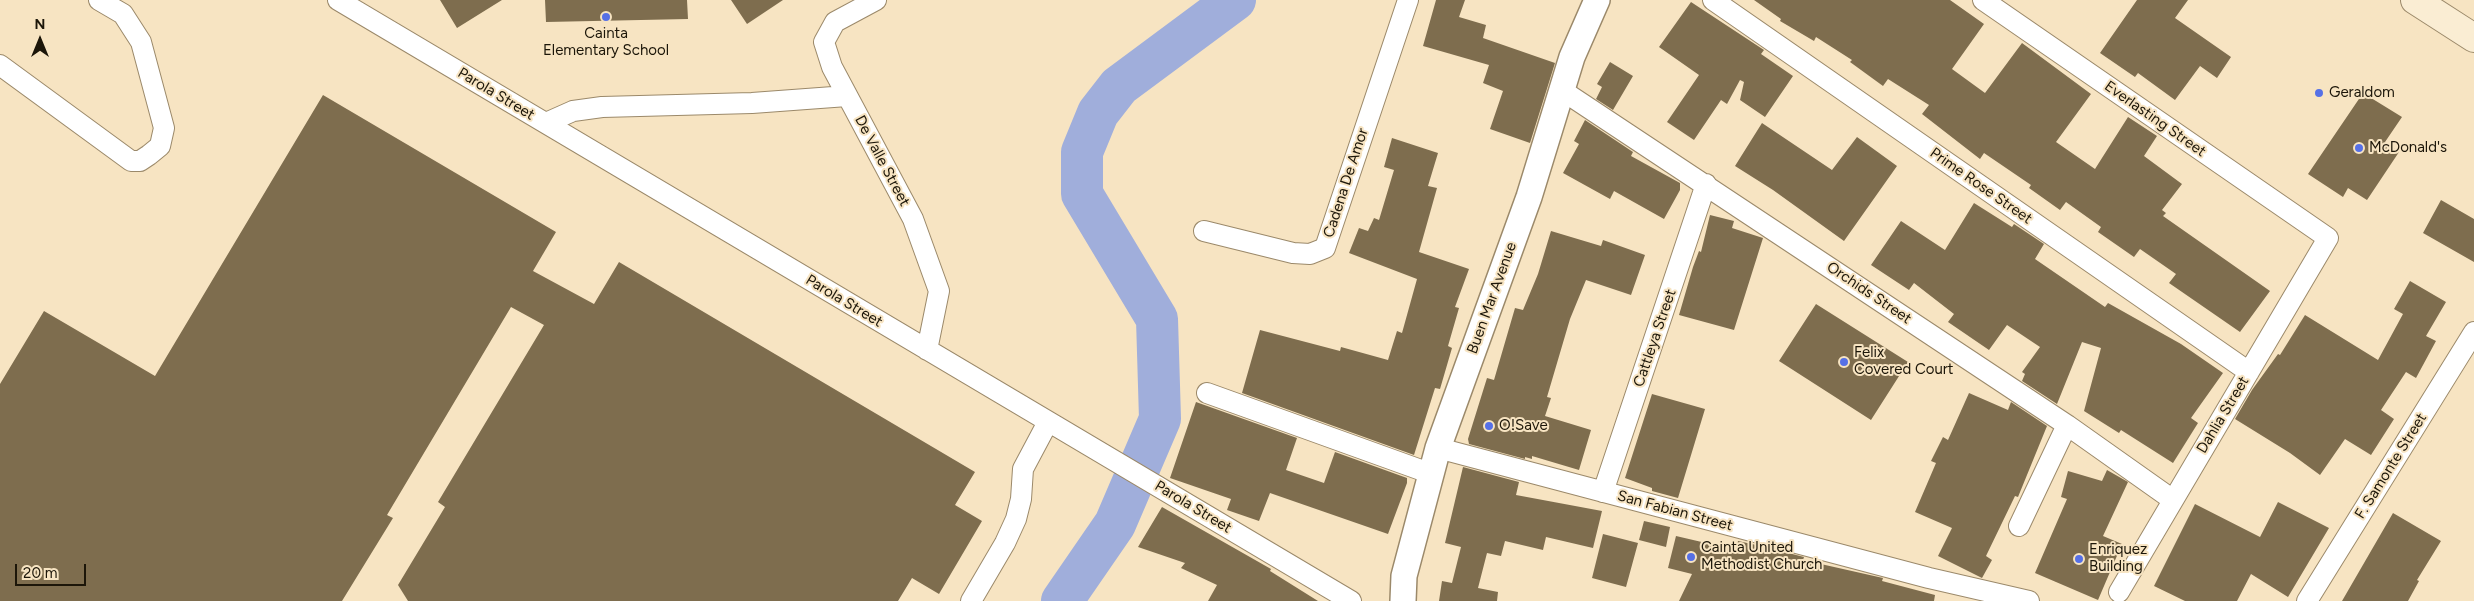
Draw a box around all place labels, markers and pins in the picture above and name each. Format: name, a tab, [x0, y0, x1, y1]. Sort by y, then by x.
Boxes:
marker: Cainta Elementary School	[600, 11, 612, 23]
place label: Cainta Elementary School	[543, 25, 669, 60]
place label: Geraldom	[2329, 84, 2395, 102]
marker: Geraldom	[2313, 87, 2325, 99]
place label: McDonald's	[2369, 139, 2447, 157]
marker: McDonald's	[2353, 142, 2365, 154]
place label: Felix Covered Court	[1854, 344, 1954, 379]
marker: Felix Covered Court	[1838, 356, 1850, 368]
place label: O!Save	[1499, 417, 1548, 435]
marker: O!Save	[1483, 420, 1495, 432]
place label: Cainta United Methodist Church	[1701, 539, 1822, 574]
place label: Enriquez Building	[2089, 541, 2147, 576]
marker: Cainta United Methodist Church	[1685, 551, 1697, 563]
marker: Enriquez Building	[2073, 553, 2085, 565]

